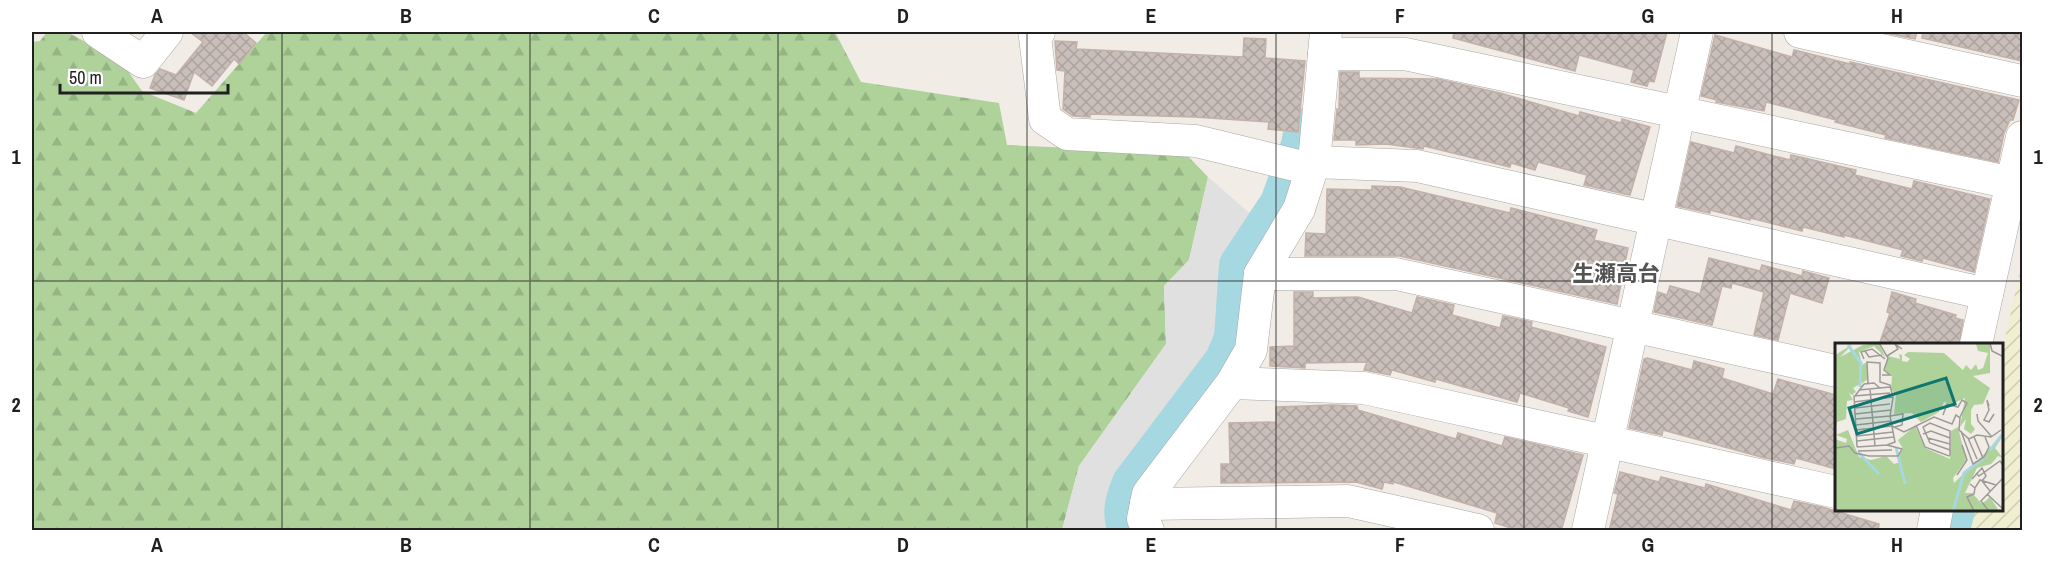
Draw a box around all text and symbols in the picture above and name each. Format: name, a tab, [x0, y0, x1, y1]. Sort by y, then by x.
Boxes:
text: A	[151, 2, 163, 29]
text: B	[400, 2, 412, 29]
text: C	[648, 2, 660, 29]
text: D	[897, 2, 909, 29]
text: E	[1146, 2, 1157, 29]
text: F	[1395, 2, 1405, 29]
text: G	[1642, 2, 1654, 29]
text: H	[1891, 2, 1903, 29]
scale bar	[60, 57, 228, 95]
text: 50 m	[69, 65, 102, 90]
text: 1	[11, 143, 21, 170]
text: 1	[2033, 143, 2043, 170]
district label: 生瀬高台	[1572, 258, 1660, 288]
inset map	[1835, 343, 2003, 511]
text: 2	[11, 391, 21, 418]
text: 2	[2033, 391, 2043, 418]
text: A	[151, 531, 163, 558]
text: B	[400, 531, 412, 558]
text: C	[648, 531, 660, 558]
text: D	[897, 531, 909, 558]
text: E	[1146, 531, 1157, 558]
text: F	[1395, 531, 1405, 558]
text: G	[1642, 531, 1654, 558]
text: H	[1891, 531, 1903, 558]

